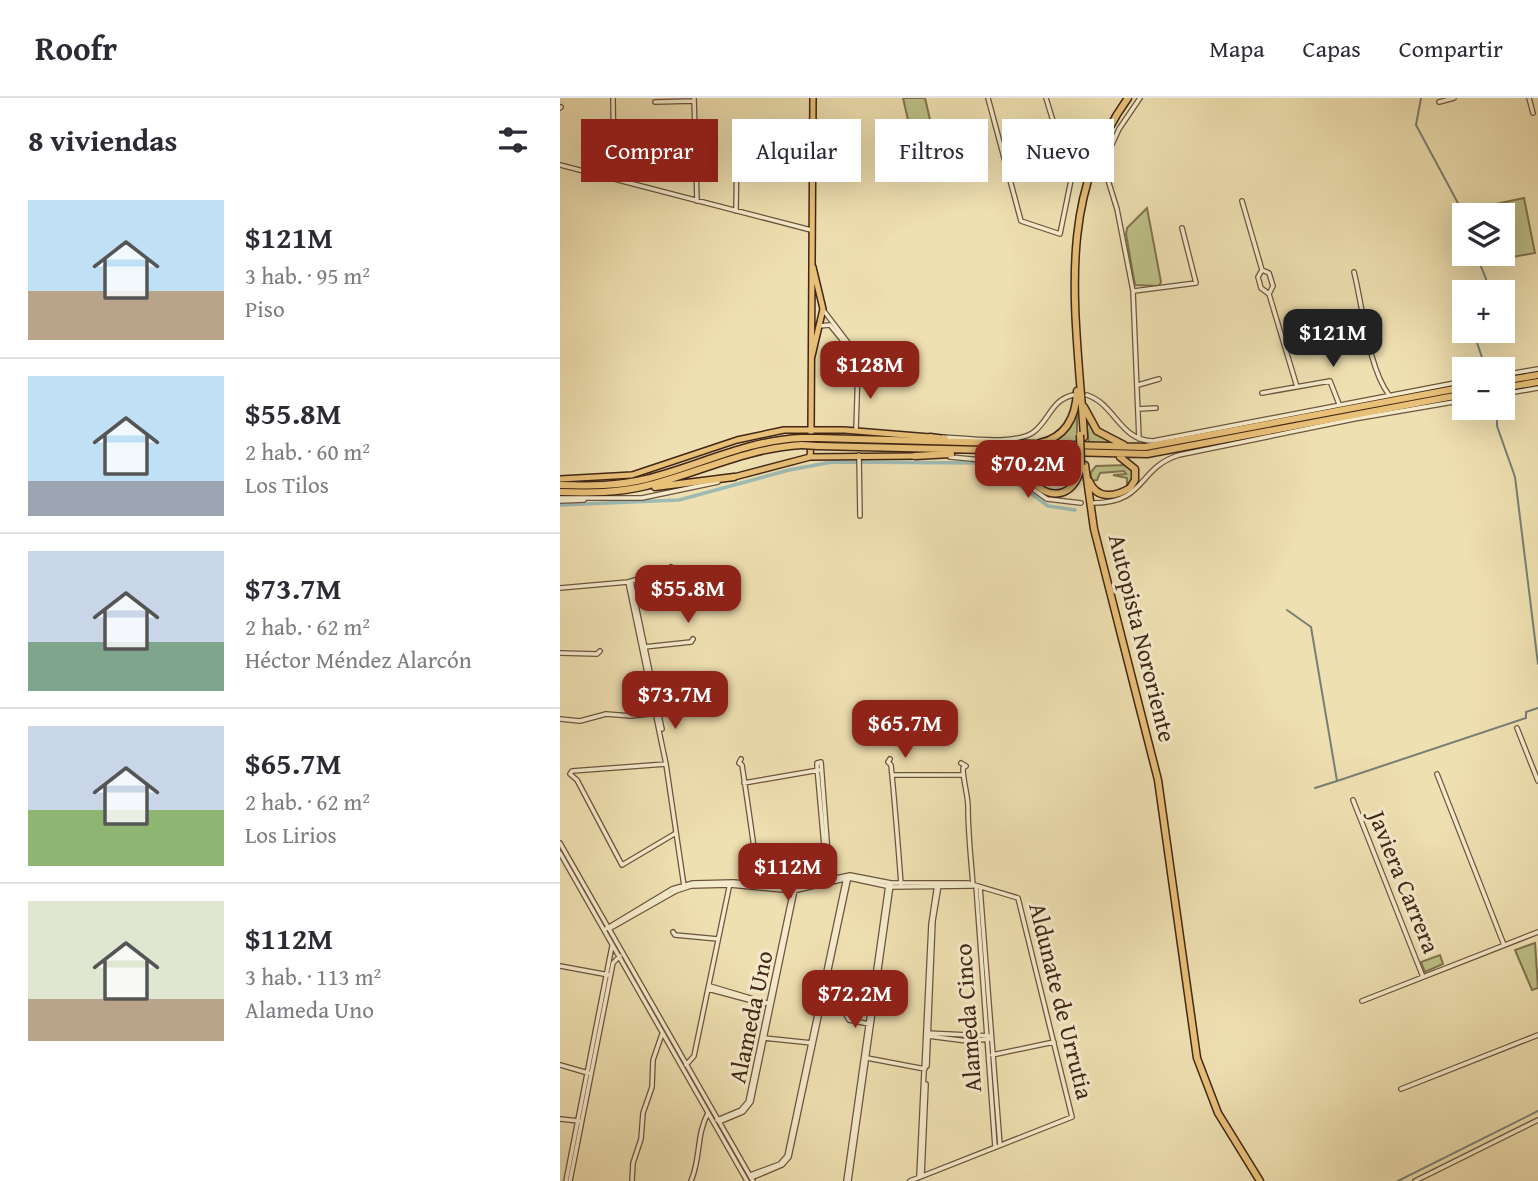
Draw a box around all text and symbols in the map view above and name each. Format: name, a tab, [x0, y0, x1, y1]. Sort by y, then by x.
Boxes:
text: Roofr	[35, 24, 117, 72]
text: Mapa	[1209, 31, 1265, 66]
text: Capas	[1303, 31, 1361, 66]
text: Compartir	[1399, 31, 1503, 66]
text: 8 viviendas	[28, 118, 177, 162]
chip: Comprar	[581, 119, 718, 182]
chip: Alquilar	[732, 119, 861, 182]
chip: Filtros	[875, 119, 988, 182]
chip: Nuevo	[1002, 119, 1114, 182]
icon: filters	[494, 121, 532, 159]
map controls	[1452, 203, 1515, 420]
button: layers	[1452, 203, 1515, 266]
text: $121M	[245, 215, 333, 259]
icon: home	[84, 228, 168, 312]
text: 3 hab. · 95 m²	[245, 259, 370, 292]
button: +	[1452, 280, 1515, 343]
text: Piso	[245, 292, 285, 325]
pin: $121M	[1284, 310, 1382, 369]
text: $121M	[1299, 315, 1367, 348]
pin: $128M	[821, 342, 919, 401]
text: $128M	[836, 347, 904, 380]
button: −	[1452, 357, 1515, 420]
text: $55.8M	[245, 391, 341, 435]
icon: home	[84, 404, 168, 488]
text: 2 hab. · 60 m²	[245, 435, 370, 468]
pin: $70.2M	[971, 440, 1085, 500]
text: $70.2M	[991, 446, 1065, 479]
text: Los Tilos	[245, 468, 329, 501]
street label: Autopista Nororiente	[1100, 530, 1185, 746]
text: $73.7M	[245, 566, 341, 610]
pin: $55.8M	[631, 566, 745, 625]
text: $55.8M	[651, 571, 725, 604]
icon: home	[84, 579, 168, 663]
text: 2 hab. · 62 m²	[245, 610, 370, 643]
text: Héctor Méndez Alarcón	[245, 643, 472, 676]
pin: $73.7M	[618, 672, 732, 731]
text: $73.7M	[638, 677, 712, 710]
pin: $65.7M	[848, 700, 962, 760]
text: $65.7M	[868, 706, 942, 739]
text: $65.7M	[245, 741, 341, 785]
icon: home	[84, 754, 168, 838]
text: 2 hab. · 62 m²	[245, 785, 370, 818]
street label: Javiera Carrera	[1359, 803, 1449, 959]
text: Los Lirios	[245, 818, 337, 851]
pin: $112M	[739, 844, 837, 903]
text: $112M	[754, 849, 822, 882]
street label: Aldunate de Urrutia	[1020, 899, 1103, 1103]
text: $112M	[245, 916, 333, 960]
icon: home	[84, 929, 168, 1013]
street label: Alameda Cinco	[945, 942, 990, 1094]
street label: Alameda Uno	[719, 947, 782, 1086]
text: 3 hab. · 113 m²	[245, 960, 381, 993]
pin: $72.2M	[798, 970, 912, 1030]
text: $72.2M	[818, 976, 892, 1009]
text: Alameda Uno	[245, 993, 374, 1026]

